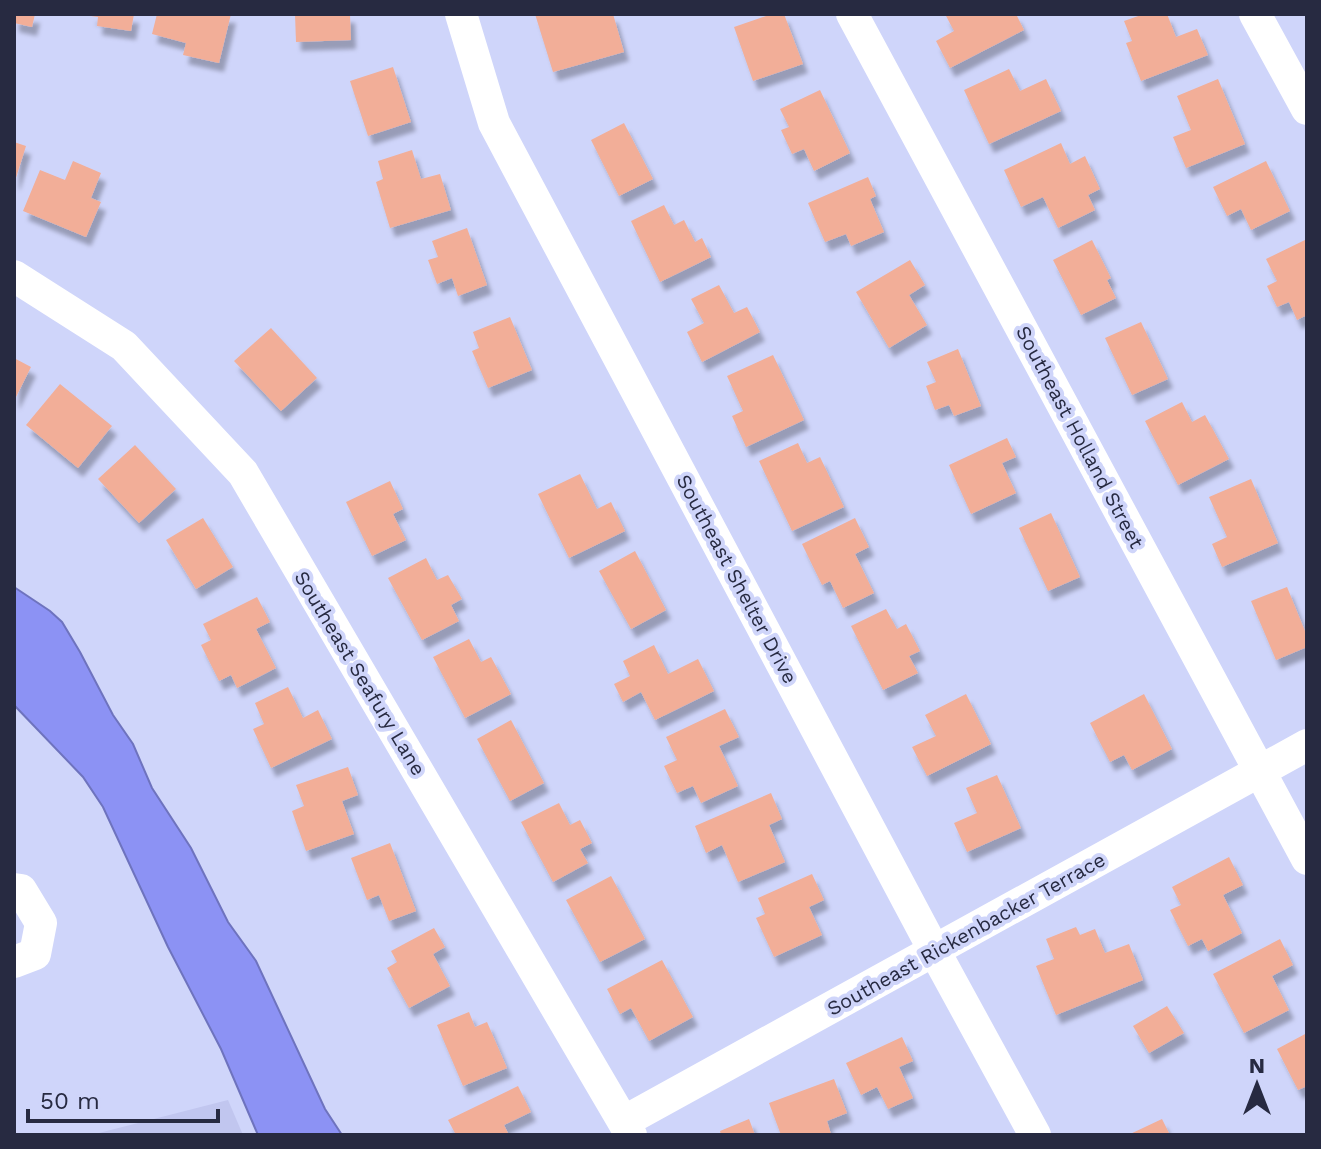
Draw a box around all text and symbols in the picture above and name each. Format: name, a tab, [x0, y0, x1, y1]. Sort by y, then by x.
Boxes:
street label: Southeast Holland Street	[1011, 322, 1149, 553]
street label: Southeast Shelter Drive	[672, 470, 802, 688]
street label: Southeast Seafury Lane	[289, 566, 431, 780]
street label: Southeast Rickenbacker Terrace	[823, 847, 1109, 1021]
north arrow	[1217, 1045, 1297, 1125]
text: N	[1249, 1053, 1265, 1078]
scale bar	[28, 1073, 218, 1123]
text: 50 m	[40, 1087, 100, 1115]

